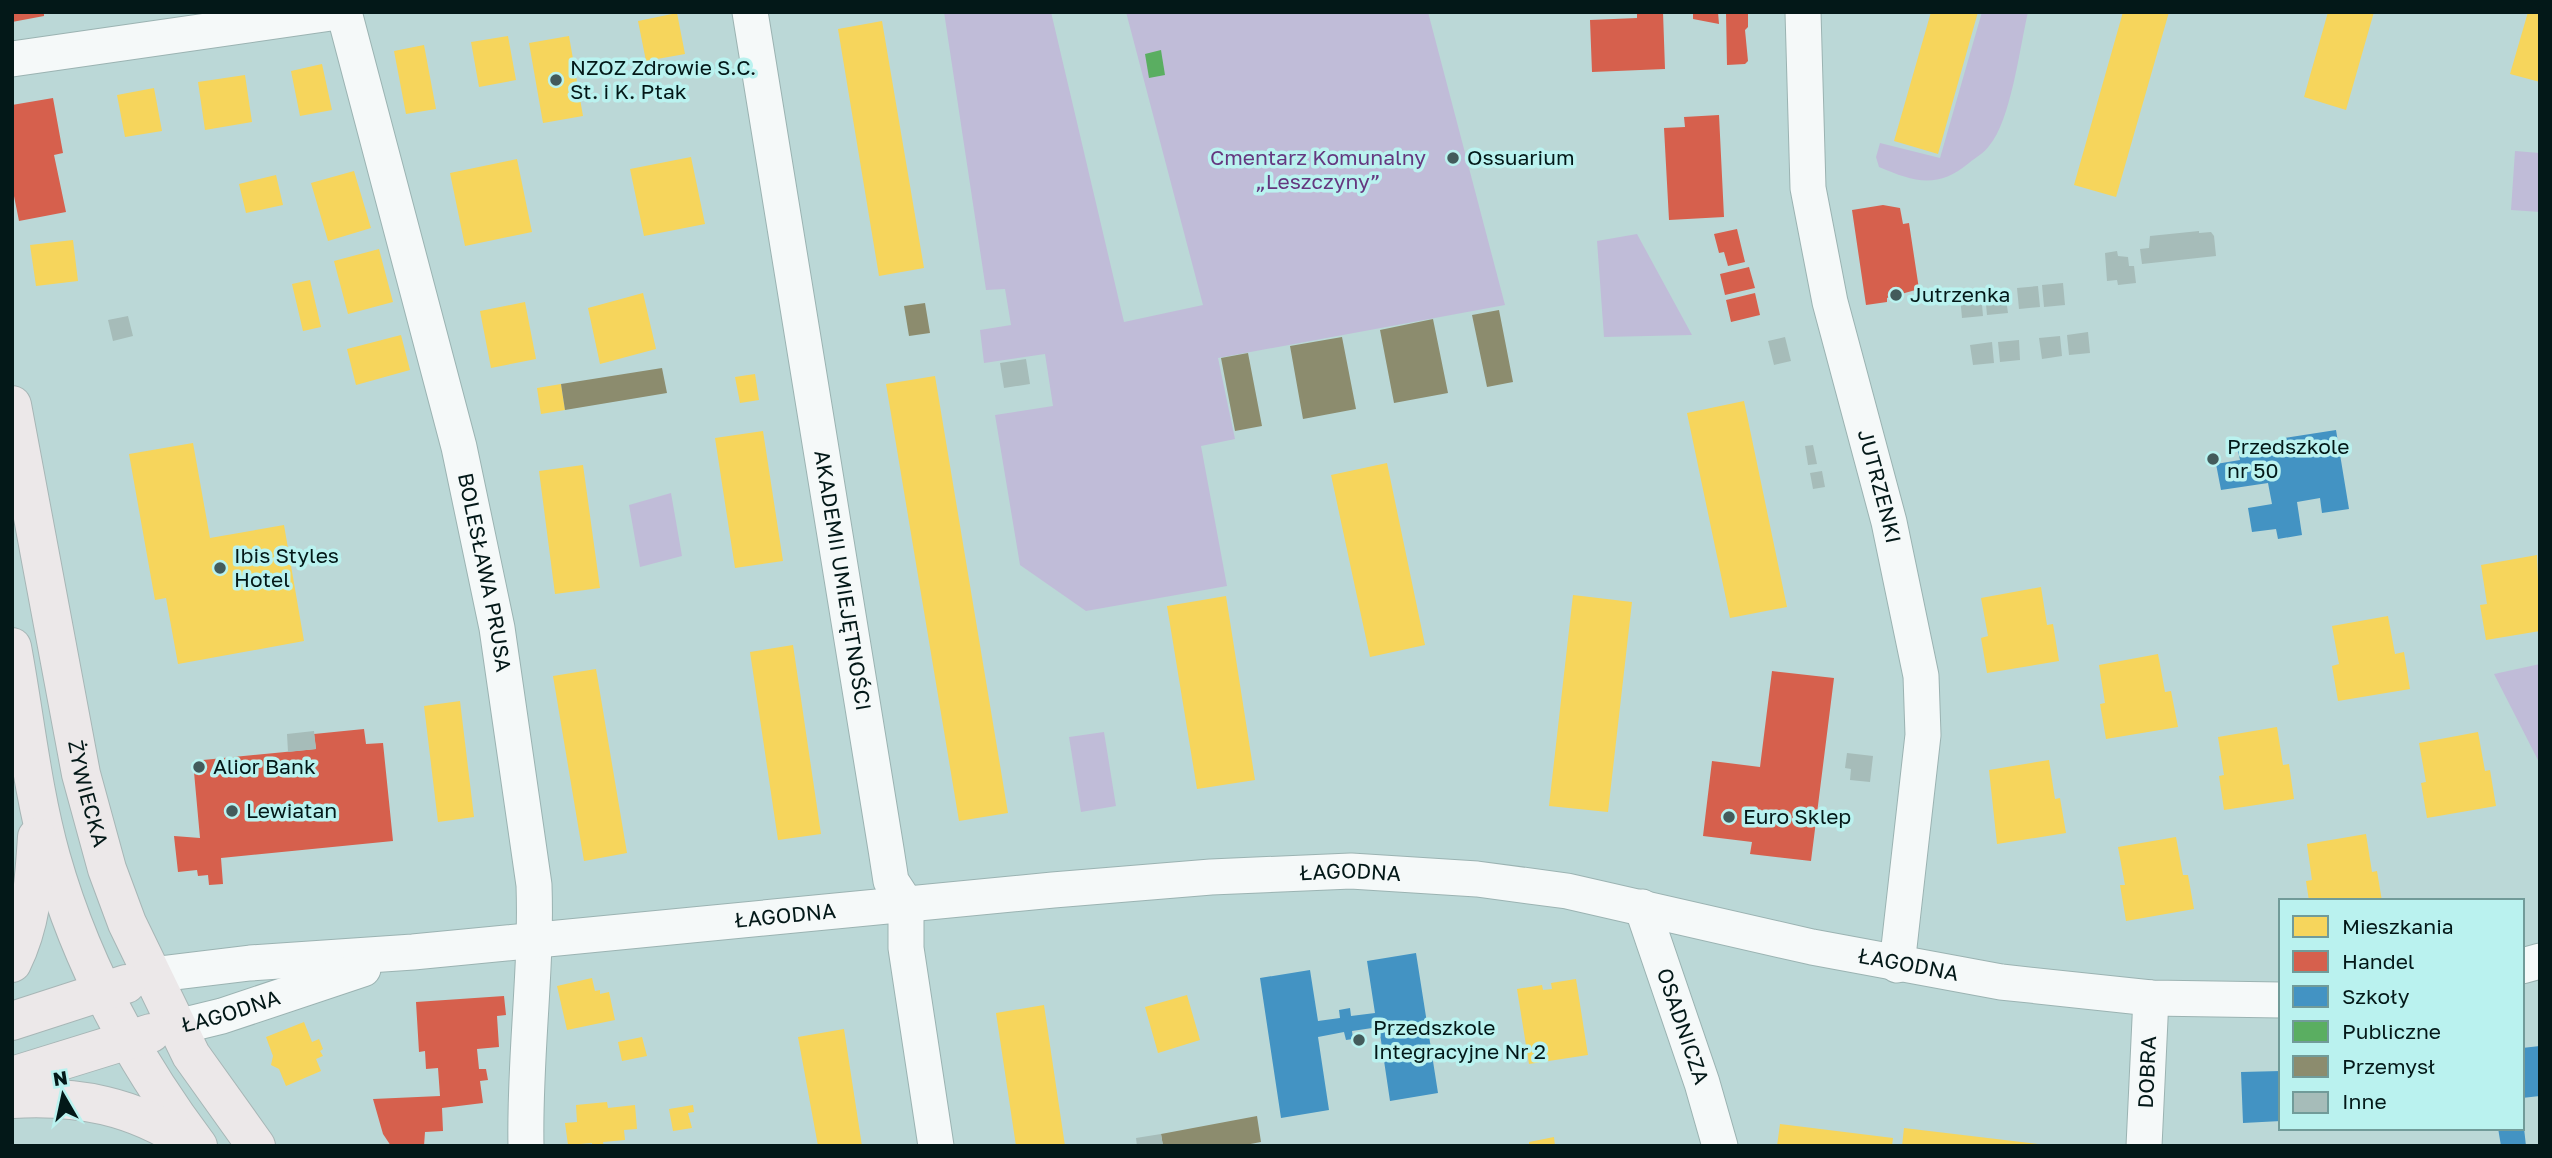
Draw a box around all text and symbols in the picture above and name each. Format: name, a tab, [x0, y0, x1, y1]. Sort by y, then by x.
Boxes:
place label: NZOZ Zdrowie S.C. St. i K. Ptak	[570, 54, 756, 104]
marker: NZOZ Zdrowie S.C. St. i K. Ptak	[548, 72, 564, 88]
park label: Cmentarz Komunalny „Leszczyny”	[1210, 144, 1426, 194]
place label: Ossuarium	[1467, 144, 1574, 170]
marker: Ossuarium	[1445, 150, 1461, 166]
place label: Jutrzenka	[1910, 281, 2011, 307]
marker: Jutrzenka	[1888, 287, 1904, 303]
street label: JUTRZENKI	[1853, 426, 1907, 545]
place label: Przedszkole nr 50	[2227, 433, 2350, 483]
street label: AKADEMII UMIEJĘTNOŚCI	[809, 448, 877, 713]
marker: Przedszkole nr 50	[2205, 451, 2221, 467]
street label: BOLESŁAWA PRUSA	[453, 470, 517, 674]
place label: Ibis Styles Hotel	[234, 542, 339, 592]
marker: Ibis Styles Hotel	[212, 560, 228, 576]
street label: ŻYWIECKA	[63, 738, 114, 850]
place label: Alior Bank	[213, 753, 316, 779]
marker: Alior Bank	[191, 759, 207, 775]
place label: Lewiatan	[246, 797, 337, 823]
marker: Lewiatan	[224, 803, 240, 819]
place label: Euro Sklep	[1743, 803, 1851, 829]
marker: Euro Sklep	[1721, 809, 1737, 825]
street label: ŁAGODNA	[1299, 857, 1402, 886]
street label: ŁAGODNA	[733, 897, 837, 933]
legend	[2279, 899, 2524, 1130]
text: Mieszkania	[2342, 913, 2454, 939]
street label: ŁAGODNA	[1856, 942, 1961, 986]
text: Handel	[2342, 948, 2415, 974]
street label: OSADNICZA	[1652, 965, 1715, 1087]
text: Szkoły	[2342, 983, 2410, 1009]
street label: ŁAGODNA	[179, 984, 283, 1037]
place label: Przedszkole Integracyjne Nr 2	[1373, 1014, 1546, 1064]
text: Publiczne	[2342, 1018, 2441, 1044]
marker: Przedszkole Integracyjne Nr 2	[1351, 1032, 1367, 1048]
street label: DOBRA	[2132, 1035, 2161, 1109]
text: Przemysł	[2342, 1053, 2435, 1079]
north arrow	[28, 1060, 98, 1130]
text: N	[51, 1065, 69, 1090]
text: Inne	[2342, 1088, 2387, 1114]

